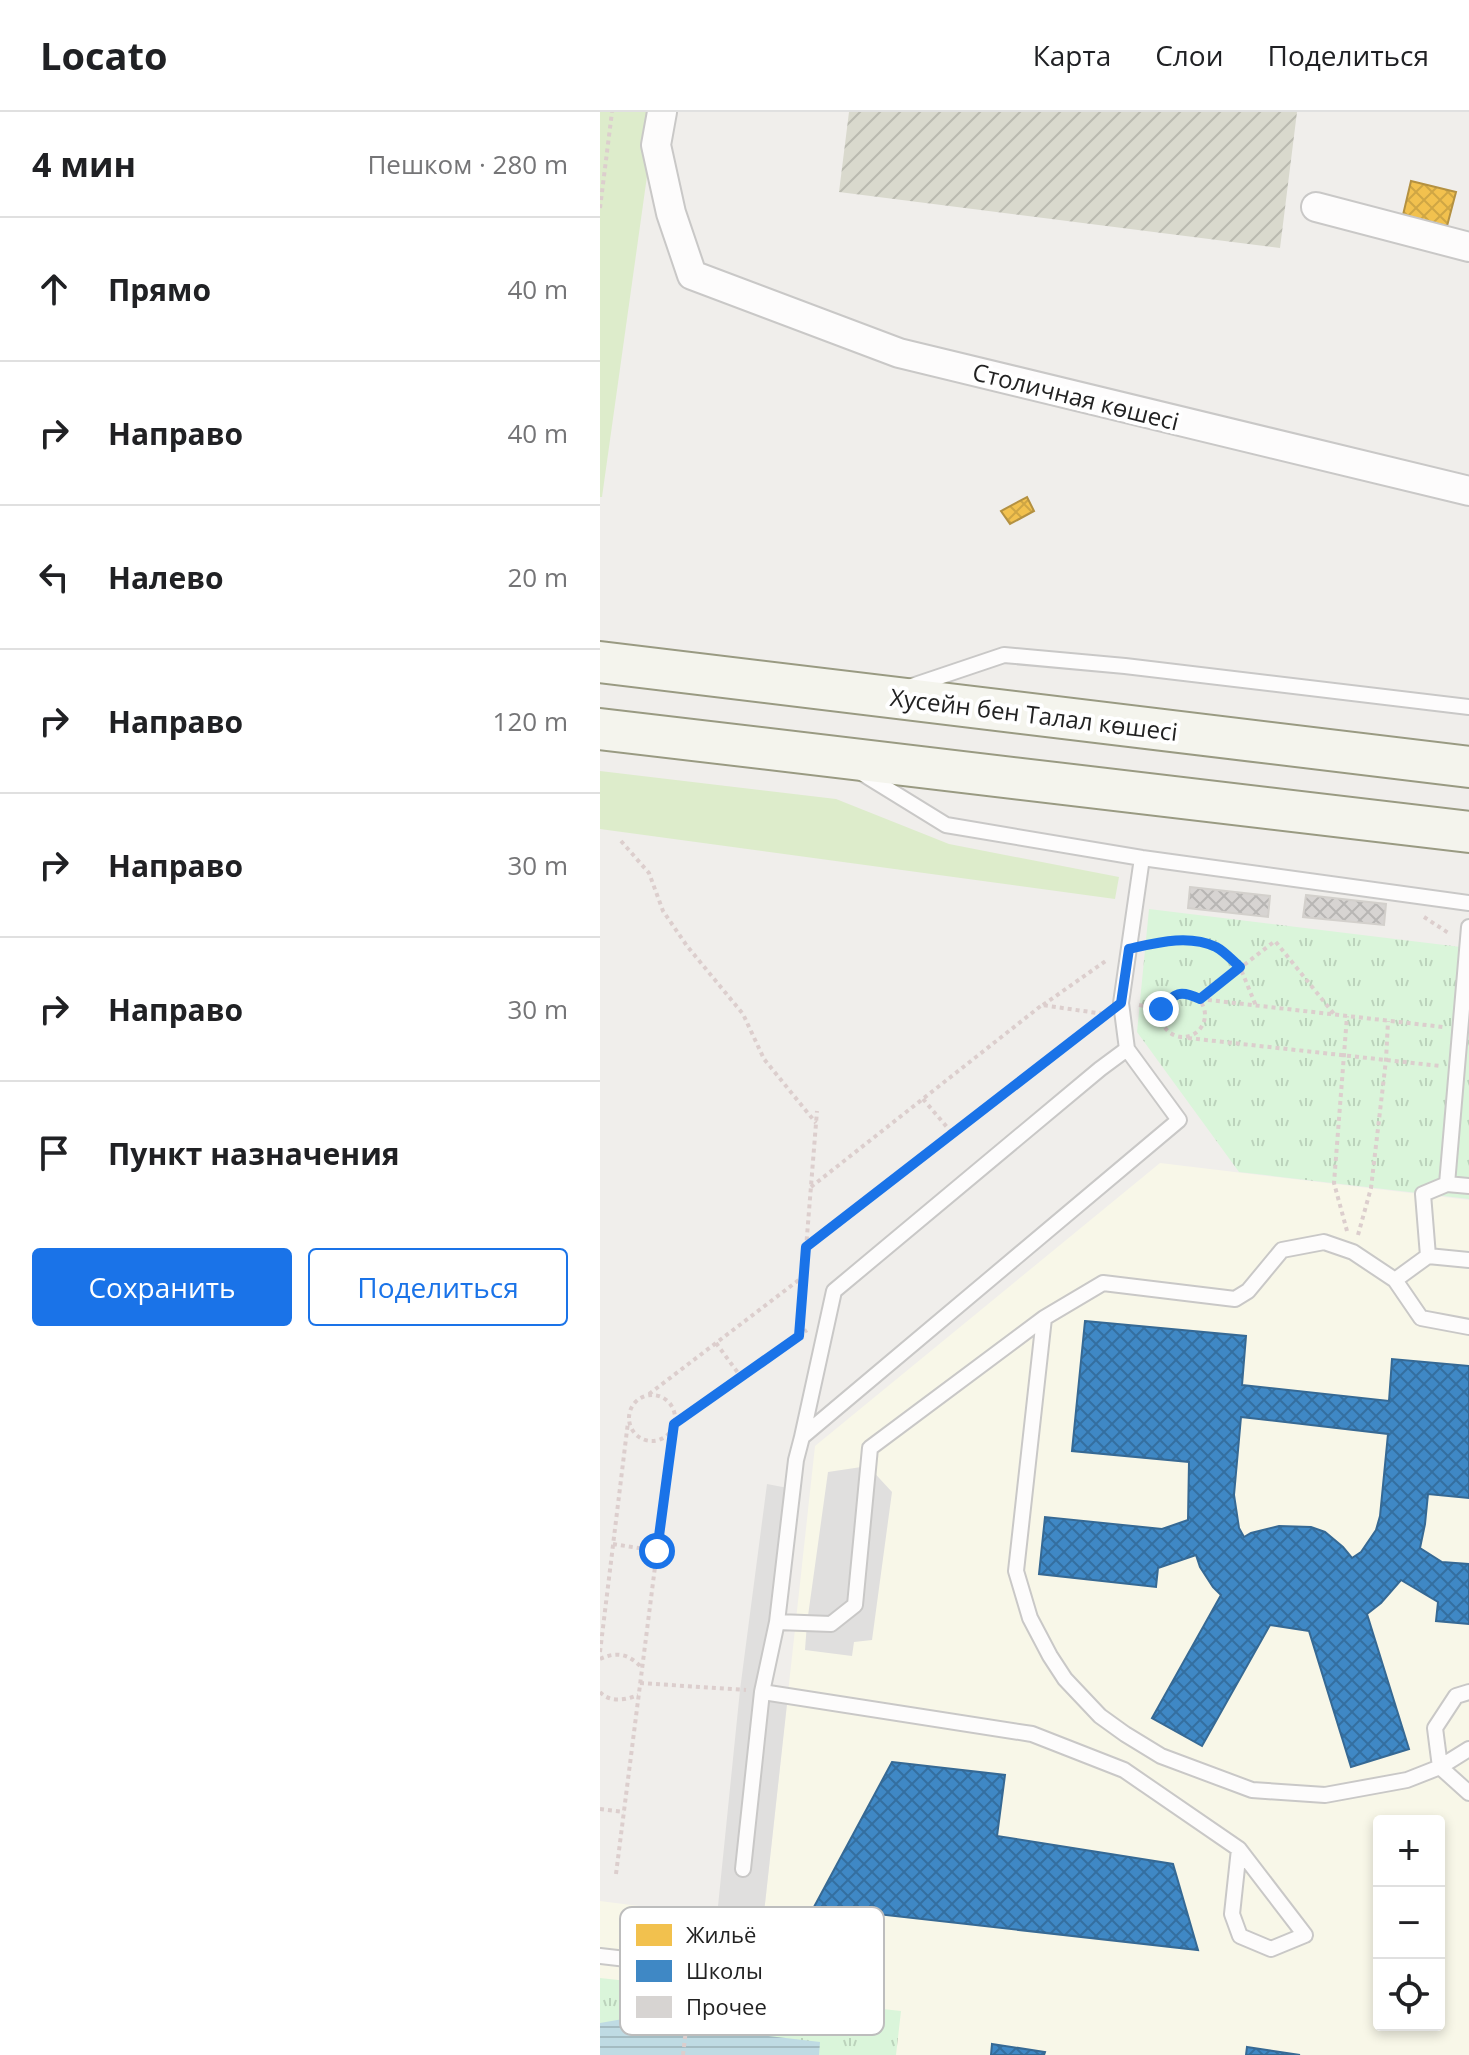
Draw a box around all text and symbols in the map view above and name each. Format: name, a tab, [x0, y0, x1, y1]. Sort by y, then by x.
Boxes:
text: Locato	[40, 29, 168, 81]
text: Карта	[1033, 36, 1111, 74]
text: Слои	[1155, 36, 1224, 74]
text: Поделиться	[1268, 36, 1429, 74]
text: 4 мин	[32, 141, 136, 187]
text: Пешком · 280 m	[367, 146, 568, 182]
icon: ahead	[32, 267, 76, 311]
text: Прямо	[108, 269, 211, 310]
text: 40 m	[507, 271, 568, 307]
street label: Столичная көшесі	[969, 354, 1183, 438]
icon: right	[32, 411, 76, 455]
text: Направо	[108, 413, 243, 454]
text: 40 m	[507, 415, 568, 451]
icon: left	[32, 555, 76, 599]
text: Налево	[108, 557, 224, 598]
text: 20 m	[507, 559, 568, 595]
street label: Хусейн бен Талал көшесі	[888, 680, 1180, 748]
icon: right	[32, 699, 76, 743]
text: Направо	[108, 701, 243, 742]
text: 120 m	[493, 703, 568, 739]
icon: right	[32, 843, 76, 887]
text: Направо	[108, 845, 243, 886]
text: 30 m	[507, 847, 568, 883]
icon: right	[32, 987, 76, 1031]
text: Направо	[108, 989, 243, 1030]
text: 30 m	[507, 991, 568, 1027]
route end	[1143, 991, 1179, 1027]
icon: arrive	[32, 1131, 76, 1175]
text: Пункт назначения	[108, 1133, 400, 1174]
button: Сохранить	[32, 1248, 292, 1326]
button: Поделиться	[308, 1248, 568, 1326]
route start	[639, 1533, 675, 1569]
map controls	[1373, 1815, 1445, 2031]
button: +	[1373, 1815, 1445, 1887]
button: −	[1373, 1887, 1445, 1959]
legend	[620, 1907, 884, 2035]
text: Жильё	[686, 1919, 756, 1949]
text: Школы	[686, 1955, 763, 1985]
button: locate	[1373, 1959, 1445, 2031]
text: Прочее	[686, 1991, 767, 2021]

